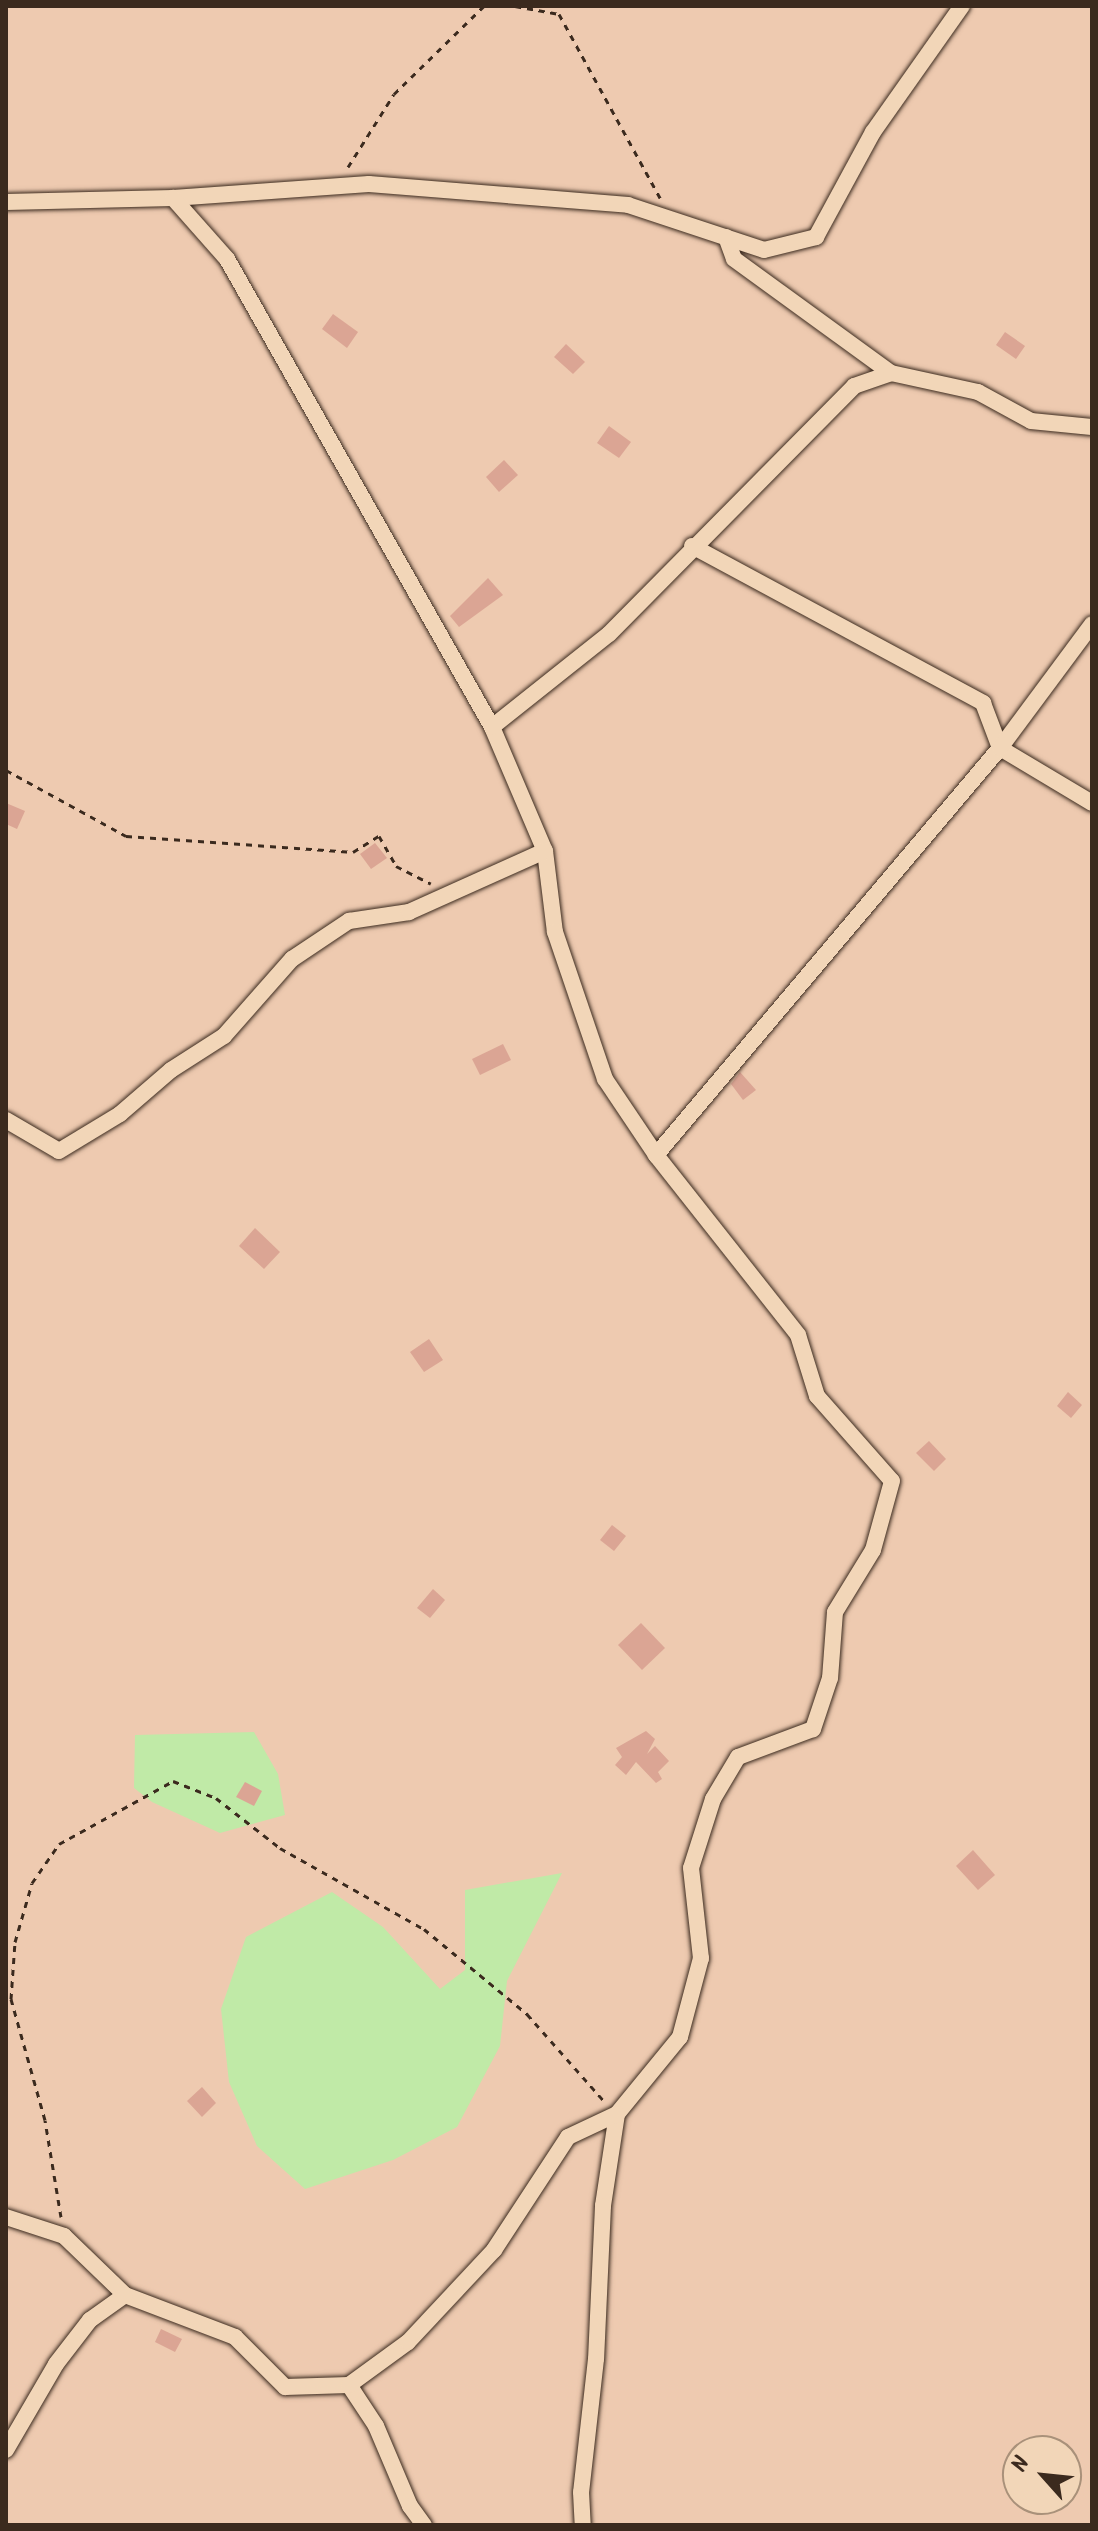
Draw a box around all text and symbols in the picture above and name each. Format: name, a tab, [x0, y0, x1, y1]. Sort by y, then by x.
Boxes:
north arrow	[1002, 2435, 1082, 2515]
text: N	[1003, 2451, 1041, 2479]

